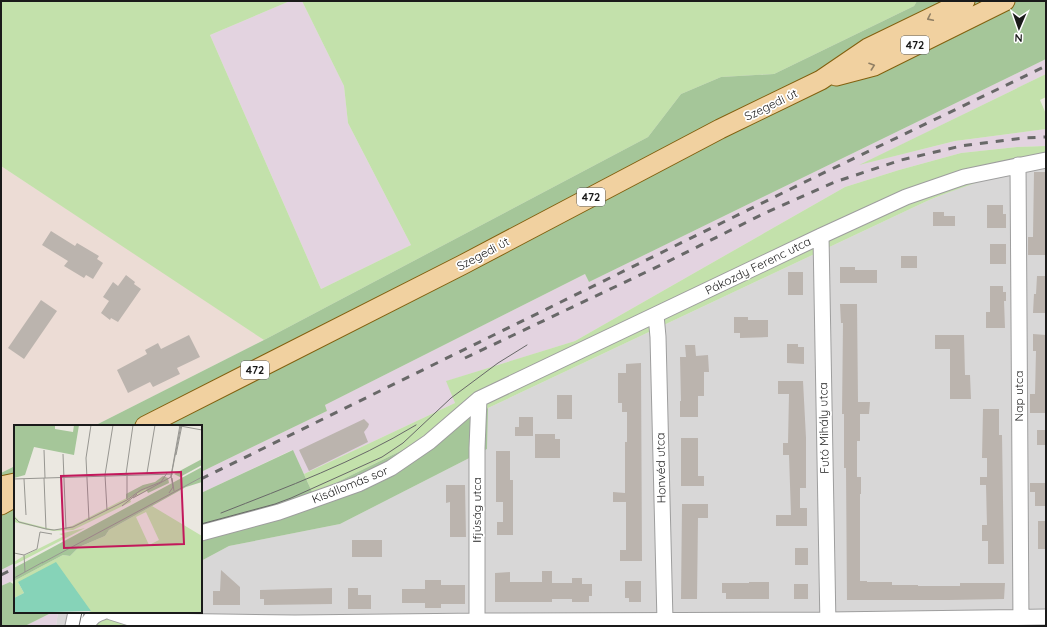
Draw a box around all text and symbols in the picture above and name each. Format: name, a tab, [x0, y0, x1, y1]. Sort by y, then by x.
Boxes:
north arrow	[999, 8, 1039, 48]
one-way arrow	[926, 13, 934, 21]
text: N	[1014, 31, 1023, 45]
road number: 472	[901, 36, 929, 54]
one-way arrow	[868, 62, 875, 70]
street label: Szegedi út	[742, 85, 800, 124]
road number: 472	[577, 188, 605, 206]
street label: Pákozdy Ferenc utca	[702, 233, 813, 298]
street label: Szegedi út	[454, 234, 512, 274]
road number: 472	[241, 361, 269, 379]
street label: Nap utca	[1011, 371, 1026, 421]
street label: Futó Mihály utca	[815, 382, 832, 474]
inset map	[14, 425, 202, 613]
street label: Honvéd utca	[652, 433, 669, 503]
street label: Kisállomás sor	[309, 462, 390, 507]
street label: Ifjúság utca	[469, 477, 484, 543]

